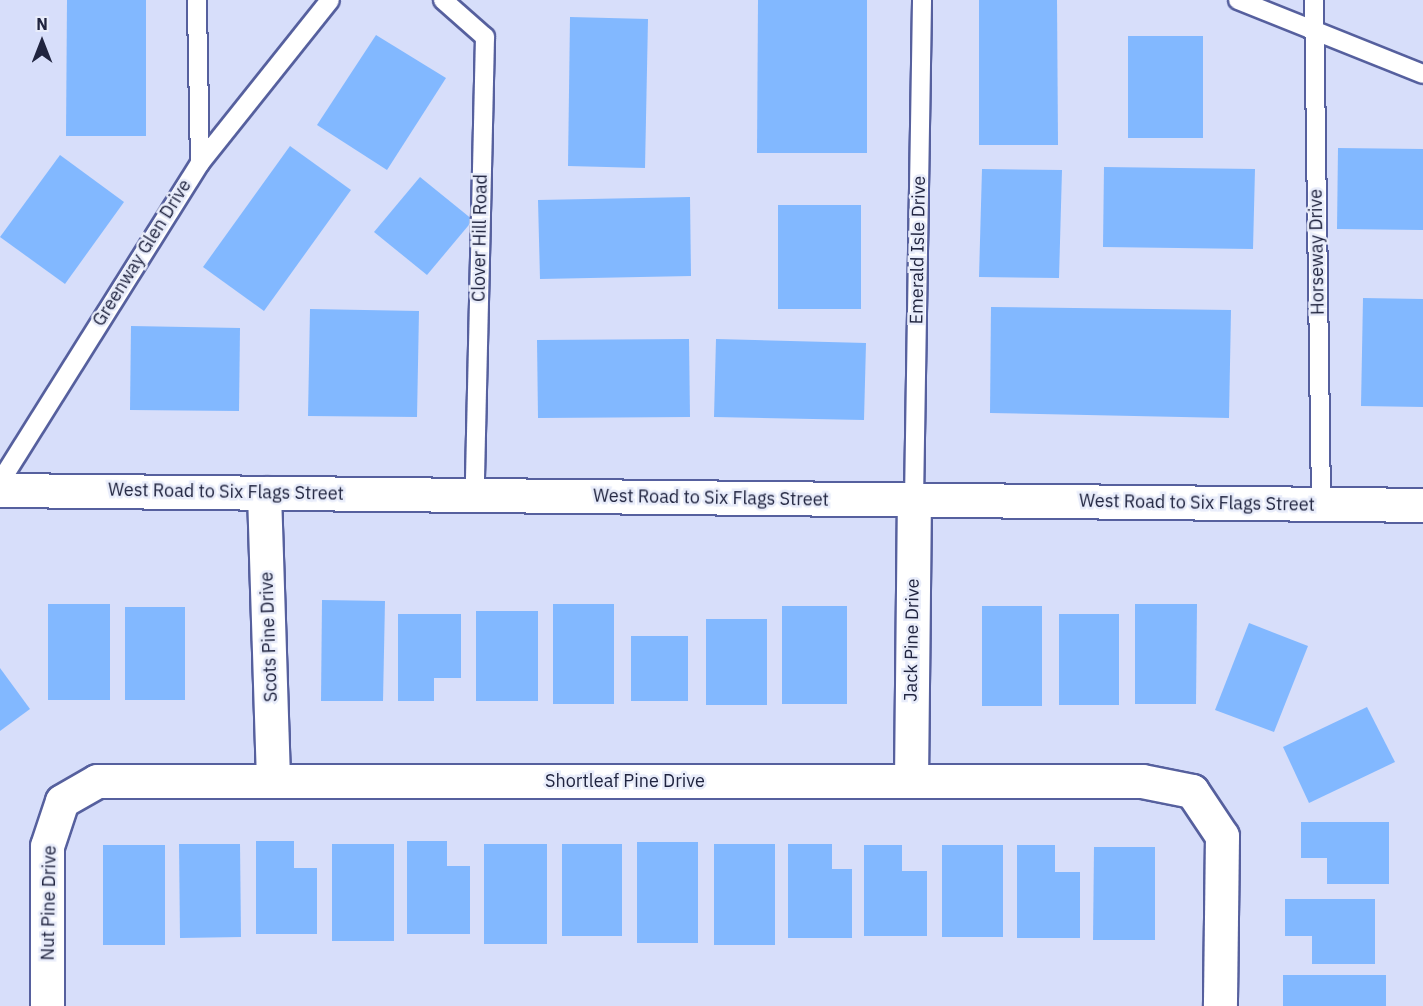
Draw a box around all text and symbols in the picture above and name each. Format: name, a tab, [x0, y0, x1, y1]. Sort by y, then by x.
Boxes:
north arrow	[12, 12, 72, 72]
text: N	[36, 14, 48, 34]
street label: Clover Hill Road	[468, 174, 492, 302]
street label: Greenway Glen Drive	[88, 176, 196, 330]
street label: Emerald Isle Drive	[906, 176, 930, 324]
street label: Horseway Drive	[1305, 189, 1329, 315]
street label: West Road to Six Flags Street	[108, 479, 344, 505]
street label: West Road to Six Flags Street	[593, 485, 829, 511]
street label: West Road to Six Flags Street	[1079, 490, 1315, 516]
street label: Scots Pine Drive	[256, 571, 282, 703]
street label: Jack Pine Drive	[900, 578, 924, 702]
street label: Shortleaf Pine Drive	[545, 770, 705, 792]
street label: Nut Pine Drive	[37, 845, 61, 961]

